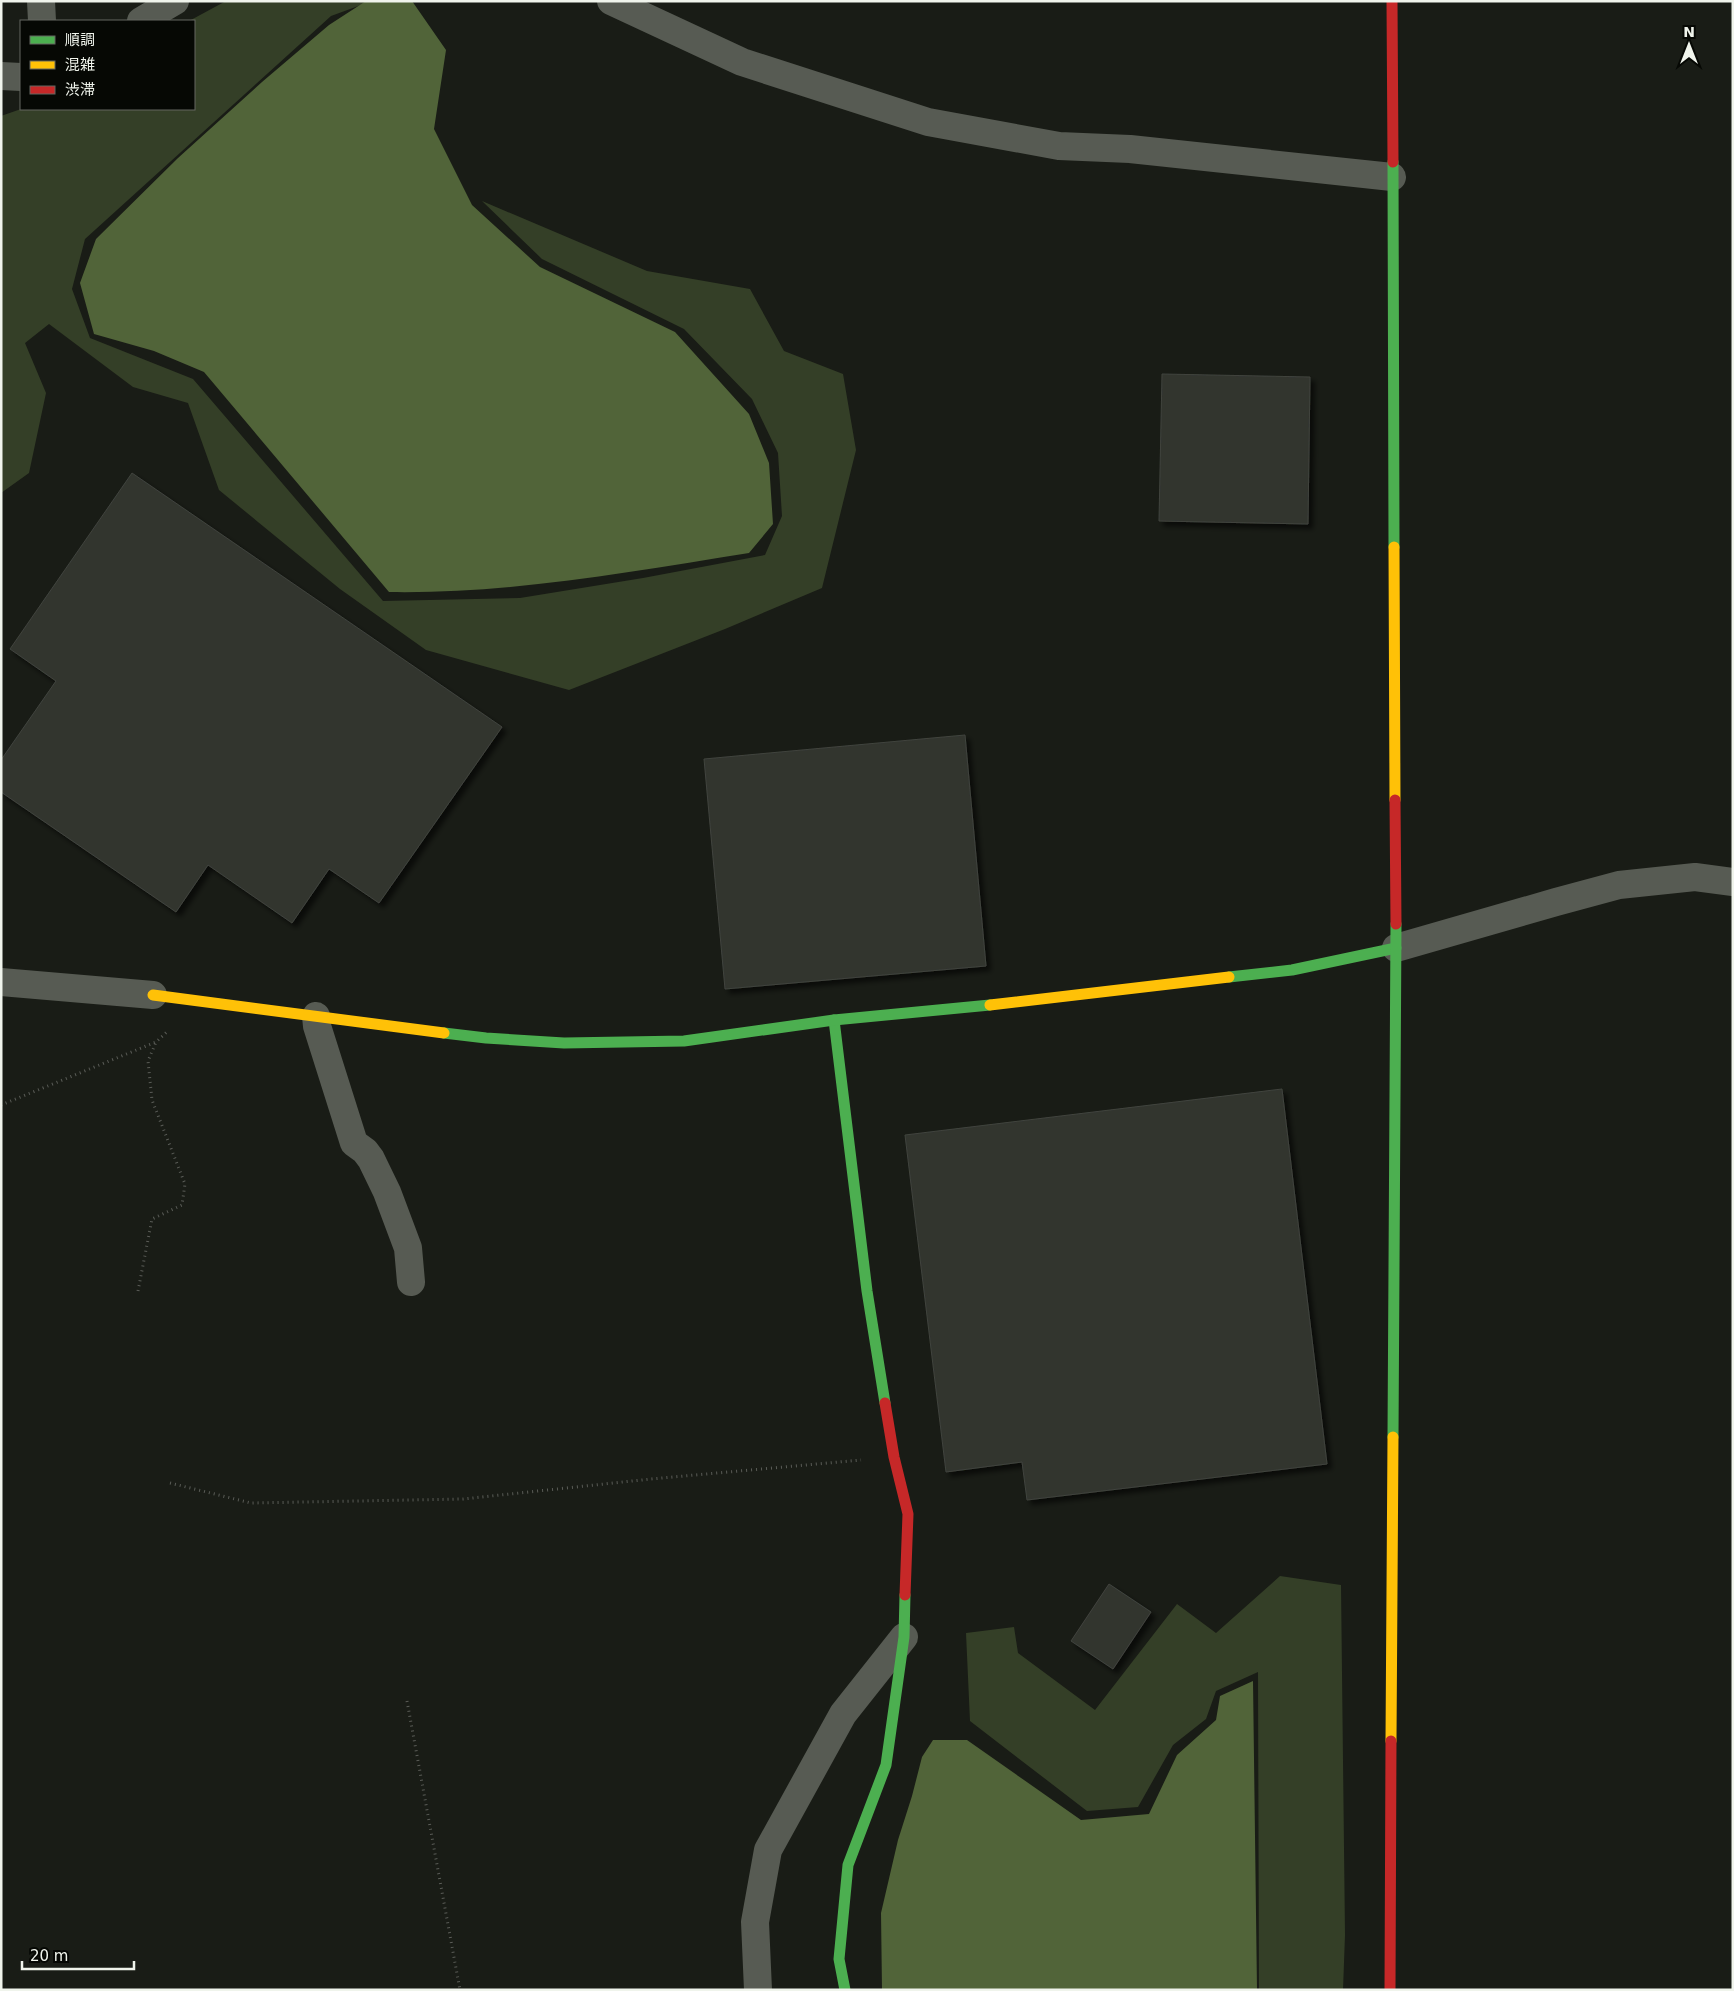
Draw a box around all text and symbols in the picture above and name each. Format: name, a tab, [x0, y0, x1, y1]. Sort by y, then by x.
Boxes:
legend	[20, 20, 195, 110]
north arrow	[1664, 20, 1714, 70]
text: N	[1683, 24, 1695, 40]
text: 順調	[65, 31, 95, 49]
text: 混雑	[65, 56, 95, 74]
text: 渋滞	[65, 81, 95, 99]
scale bar	[22, 1938, 135, 1970]
text: 20 m	[30, 1947, 68, 1965]

